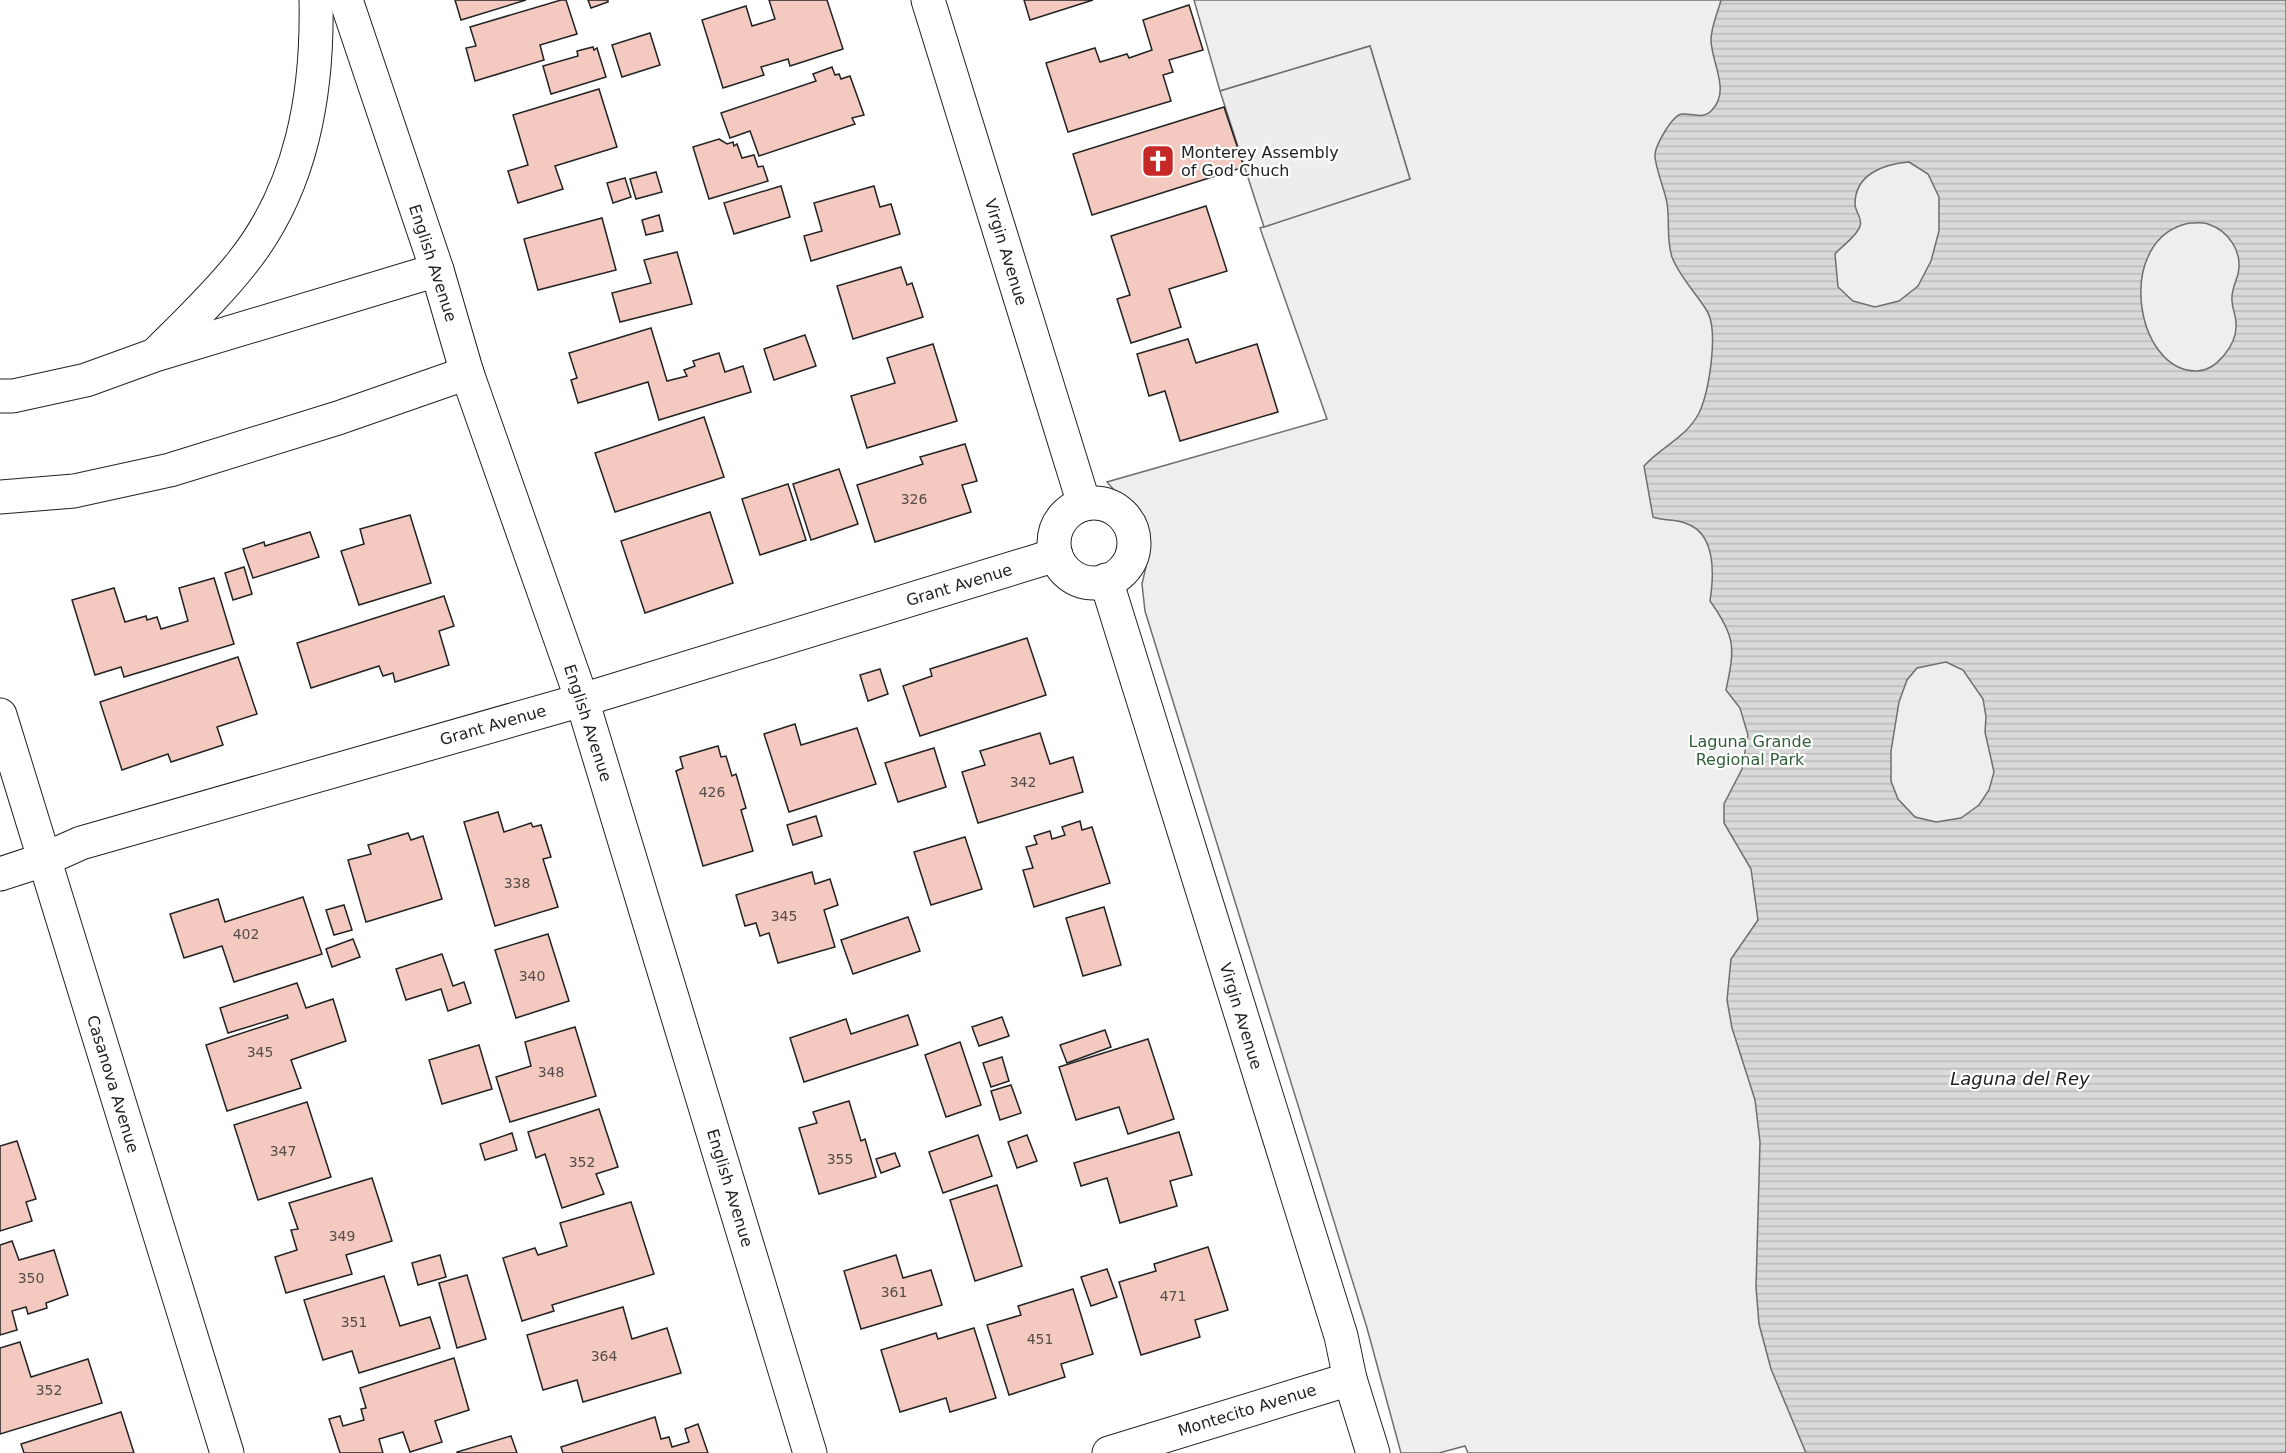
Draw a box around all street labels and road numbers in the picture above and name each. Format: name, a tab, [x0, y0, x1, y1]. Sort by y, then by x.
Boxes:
street label: Virgin Avenue	[981, 196, 1031, 308]
street label: English Avenue	[405, 202, 461, 324]
street label: Grant Avenue	[904, 560, 1014, 610]
street label: English Avenue	[560, 662, 616, 784]
street label: Grant Avenue	[438, 701, 548, 749]
street label: Virgin Avenue	[1216, 960, 1266, 1072]
street label: Casanova Avenue	[83, 1013, 143, 1155]
street label: English Avenue	[703, 1127, 757, 1249]
street label: Montecito Avenue	[1176, 1380, 1318, 1440]

